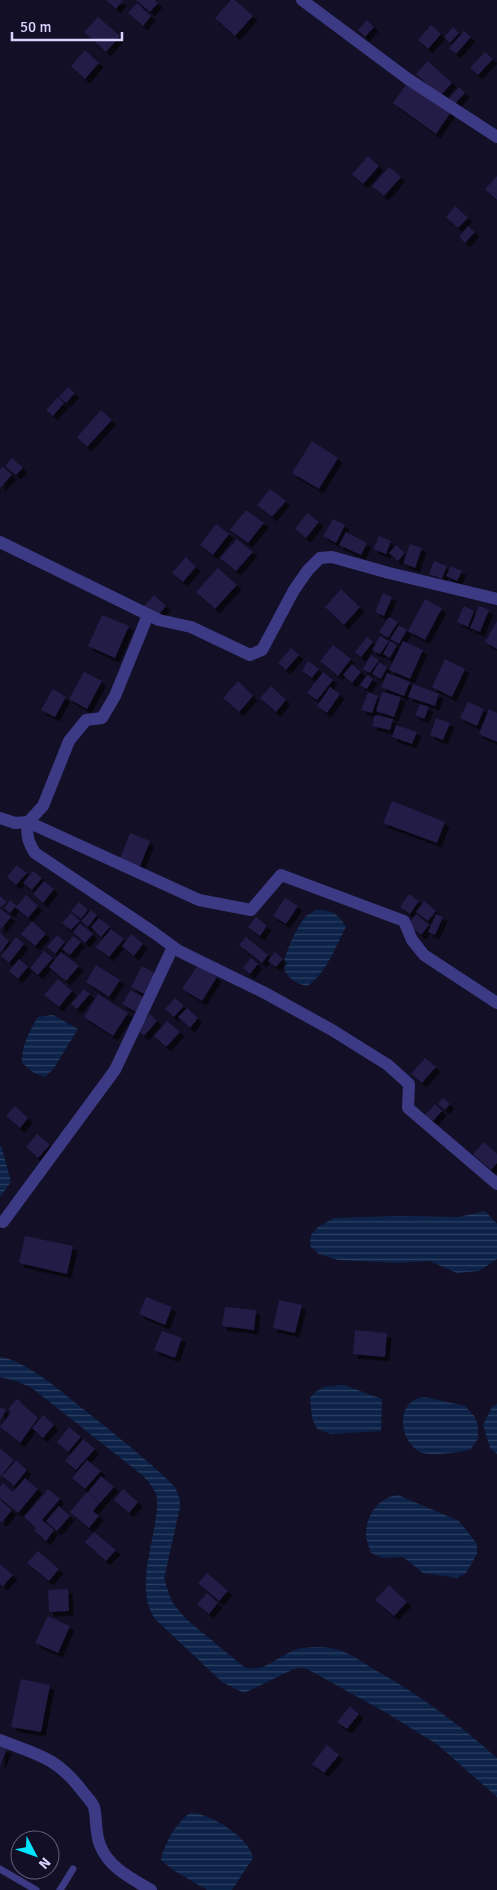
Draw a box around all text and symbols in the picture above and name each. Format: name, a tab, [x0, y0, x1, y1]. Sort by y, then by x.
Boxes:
scale bar	[12, 10, 122, 42]
text: 50 m	[20, 18, 51, 36]
north arrow	[10, 1830, 60, 1880]
text: N	[35, 1854, 54, 1872]

